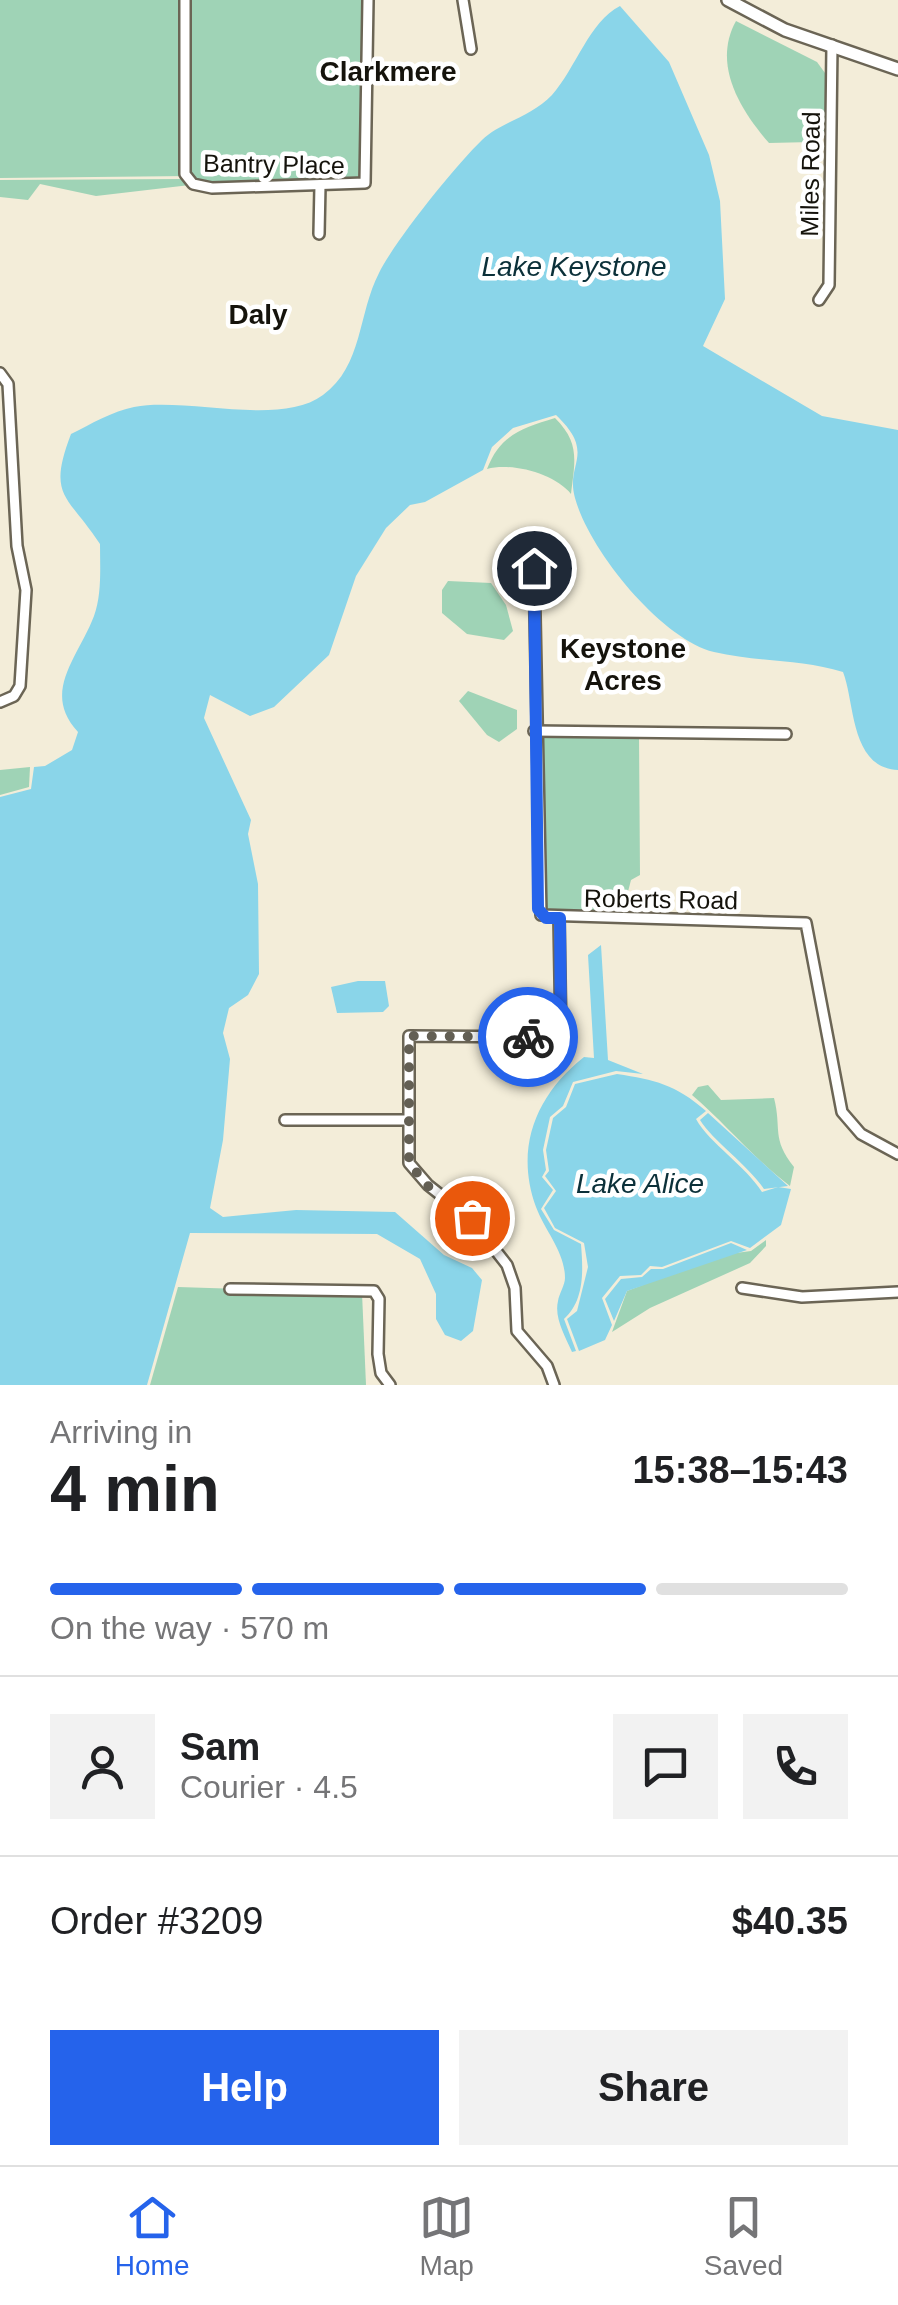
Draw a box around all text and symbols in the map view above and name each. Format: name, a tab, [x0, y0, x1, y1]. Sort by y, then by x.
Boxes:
district label: Clarkmere	[320, 56, 456, 87]
street label: Miles Road	[795, 111, 825, 237]
street label: Bantry Place	[203, 149, 345, 179]
water label: Lake Keystone	[481, 251, 667, 282]
district label: Daly	[228, 299, 288, 330]
pin	[492, 526, 577, 611]
icon: home	[507, 541, 562, 596]
district label: Keystone Acres	[560, 633, 686, 696]
street label: Roberts Road	[584, 884, 738, 914]
courier	[478, 987, 578, 1087]
icon: bike	[501, 1010, 556, 1065]
water label: Lake Alice	[576, 1168, 704, 1199]
pin	[430, 1176, 515, 1261]
icon: bag	[445, 1191, 500, 1246]
text: Arriving in	[50, 1414, 192, 1450]
text: 15:38–15:43	[632, 1449, 848, 1491]
text: 4 min	[50, 1452, 220, 1525]
text: On the way · 570 m	[50, 1610, 329, 1646]
button: person	[50, 1714, 155, 1819]
button: chat	[613, 1714, 718, 1819]
button: phone	[743, 1714, 848, 1819]
text: Sam	[180, 1726, 260, 1768]
text: Courier · 4.5	[180, 1769, 358, 1805]
text: Order #3209	[50, 1900, 263, 1942]
text: $40.35	[732, 1900, 848, 1942]
button: Help	[50, 2030, 439, 2145]
button: Share	[459, 2030, 848, 2145]
tab: Home	[115, 2190, 190, 2282]
tab: Map	[419, 2190, 474, 2282]
tab: Saved	[704, 2190, 783, 2282]

